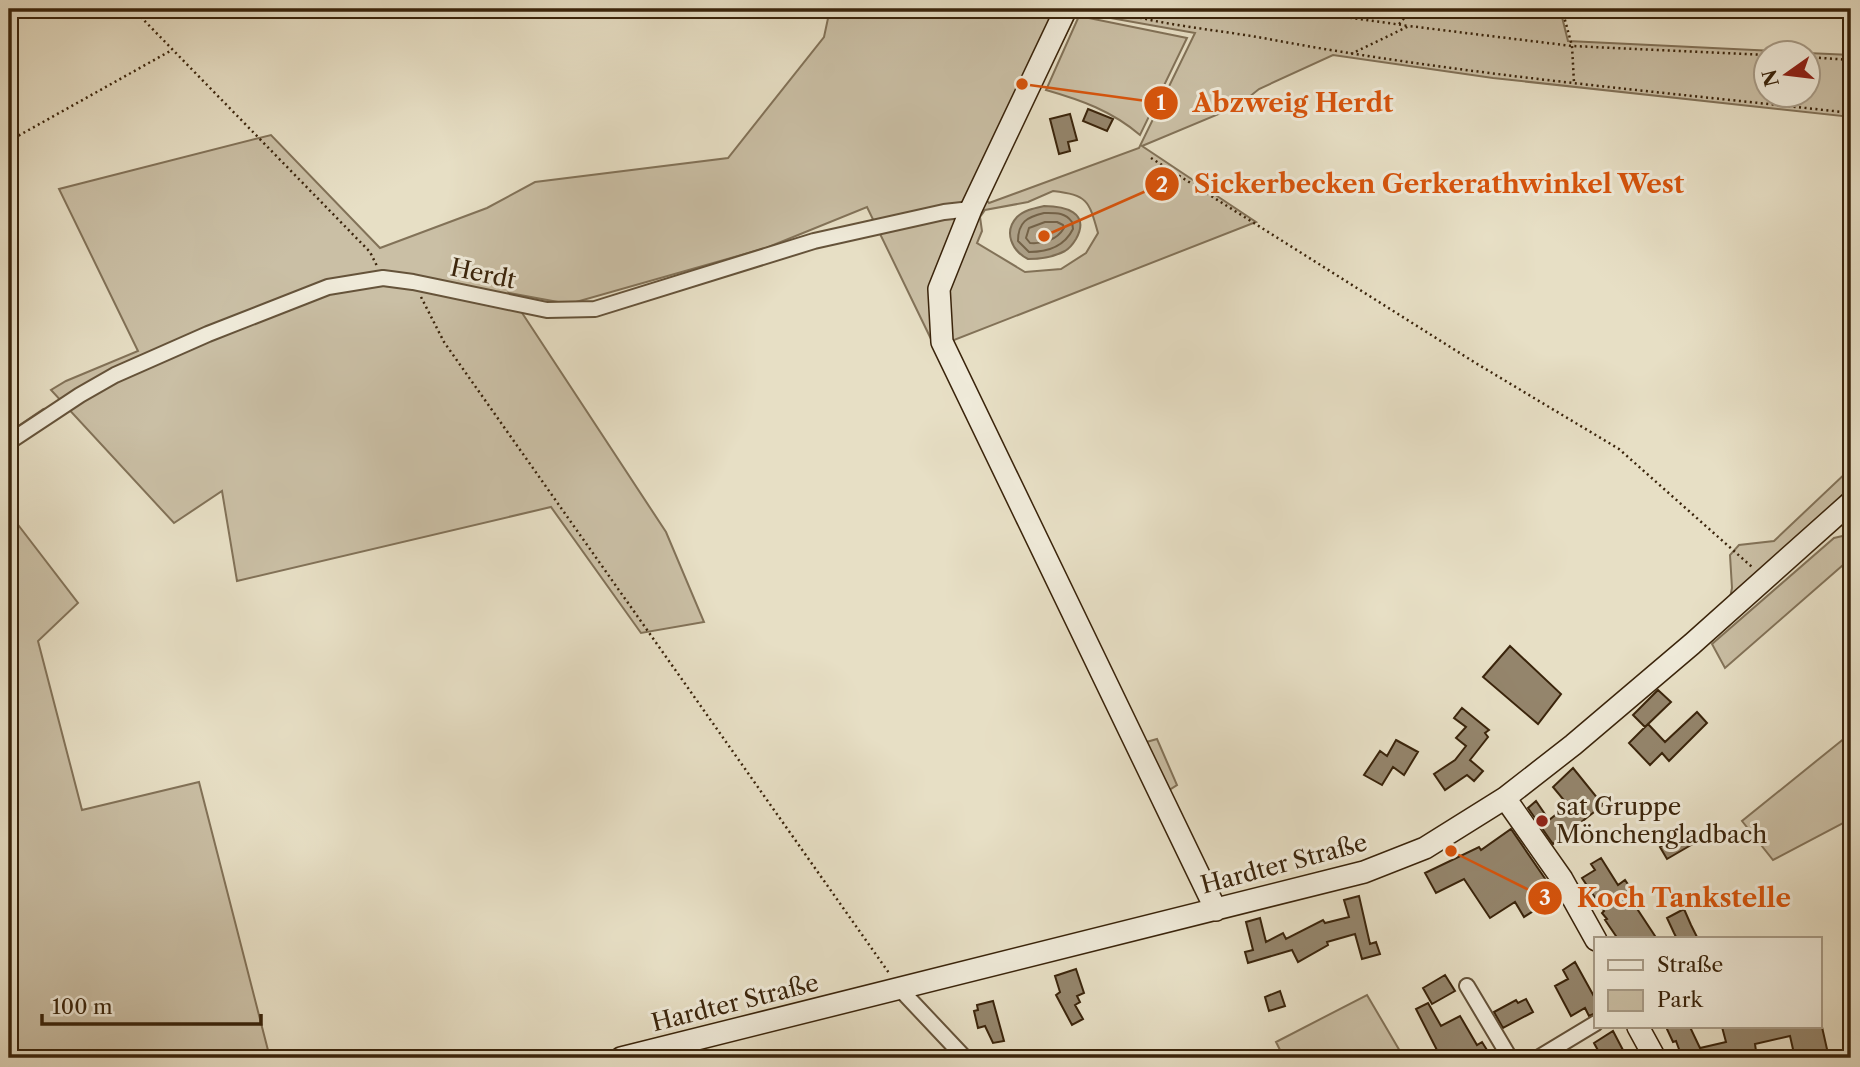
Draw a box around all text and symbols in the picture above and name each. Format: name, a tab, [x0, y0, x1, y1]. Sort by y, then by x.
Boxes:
north arrow	[1752, 38, 1822, 108]
text: N	[1758, 67, 1784, 89]
callout: Abzweig Herdt	[1144, 79, 1408, 126]
text: Abzweig Herdt	[1191, 87, 1394, 119]
text: 1	[1156, 90, 1166, 115]
callout: Sickerbecken Gerkerathwinkel West	[1145, 161, 1699, 208]
text: Sickerbecken Gerkerathwinkel West	[1194, 168, 1685, 200]
text: 2	[1156, 172, 1168, 197]
street label: Herdt	[448, 252, 519, 295]
place label: sat Gruppe Mönchengladbach	[1556, 792, 1767, 849]
marker: sat Gruppe Mönchengladbach	[1534, 813, 1550, 829]
street label: Hardter Straße	[1198, 827, 1370, 900]
callout: Koch Tankstelle	[1528, 874, 1806, 921]
text: Koch Tankstelle	[1577, 882, 1791, 914]
text: 3	[1539, 885, 1551, 910]
legend	[1594, 937, 1822, 1028]
text: Straße	[1657, 952, 1723, 977]
street label: Hardter Straße	[648, 968, 821, 1037]
scale bar	[42, 983, 261, 1027]
text: Park	[1657, 987, 1703, 1012]
text: 100 m	[52, 994, 113, 1019]

